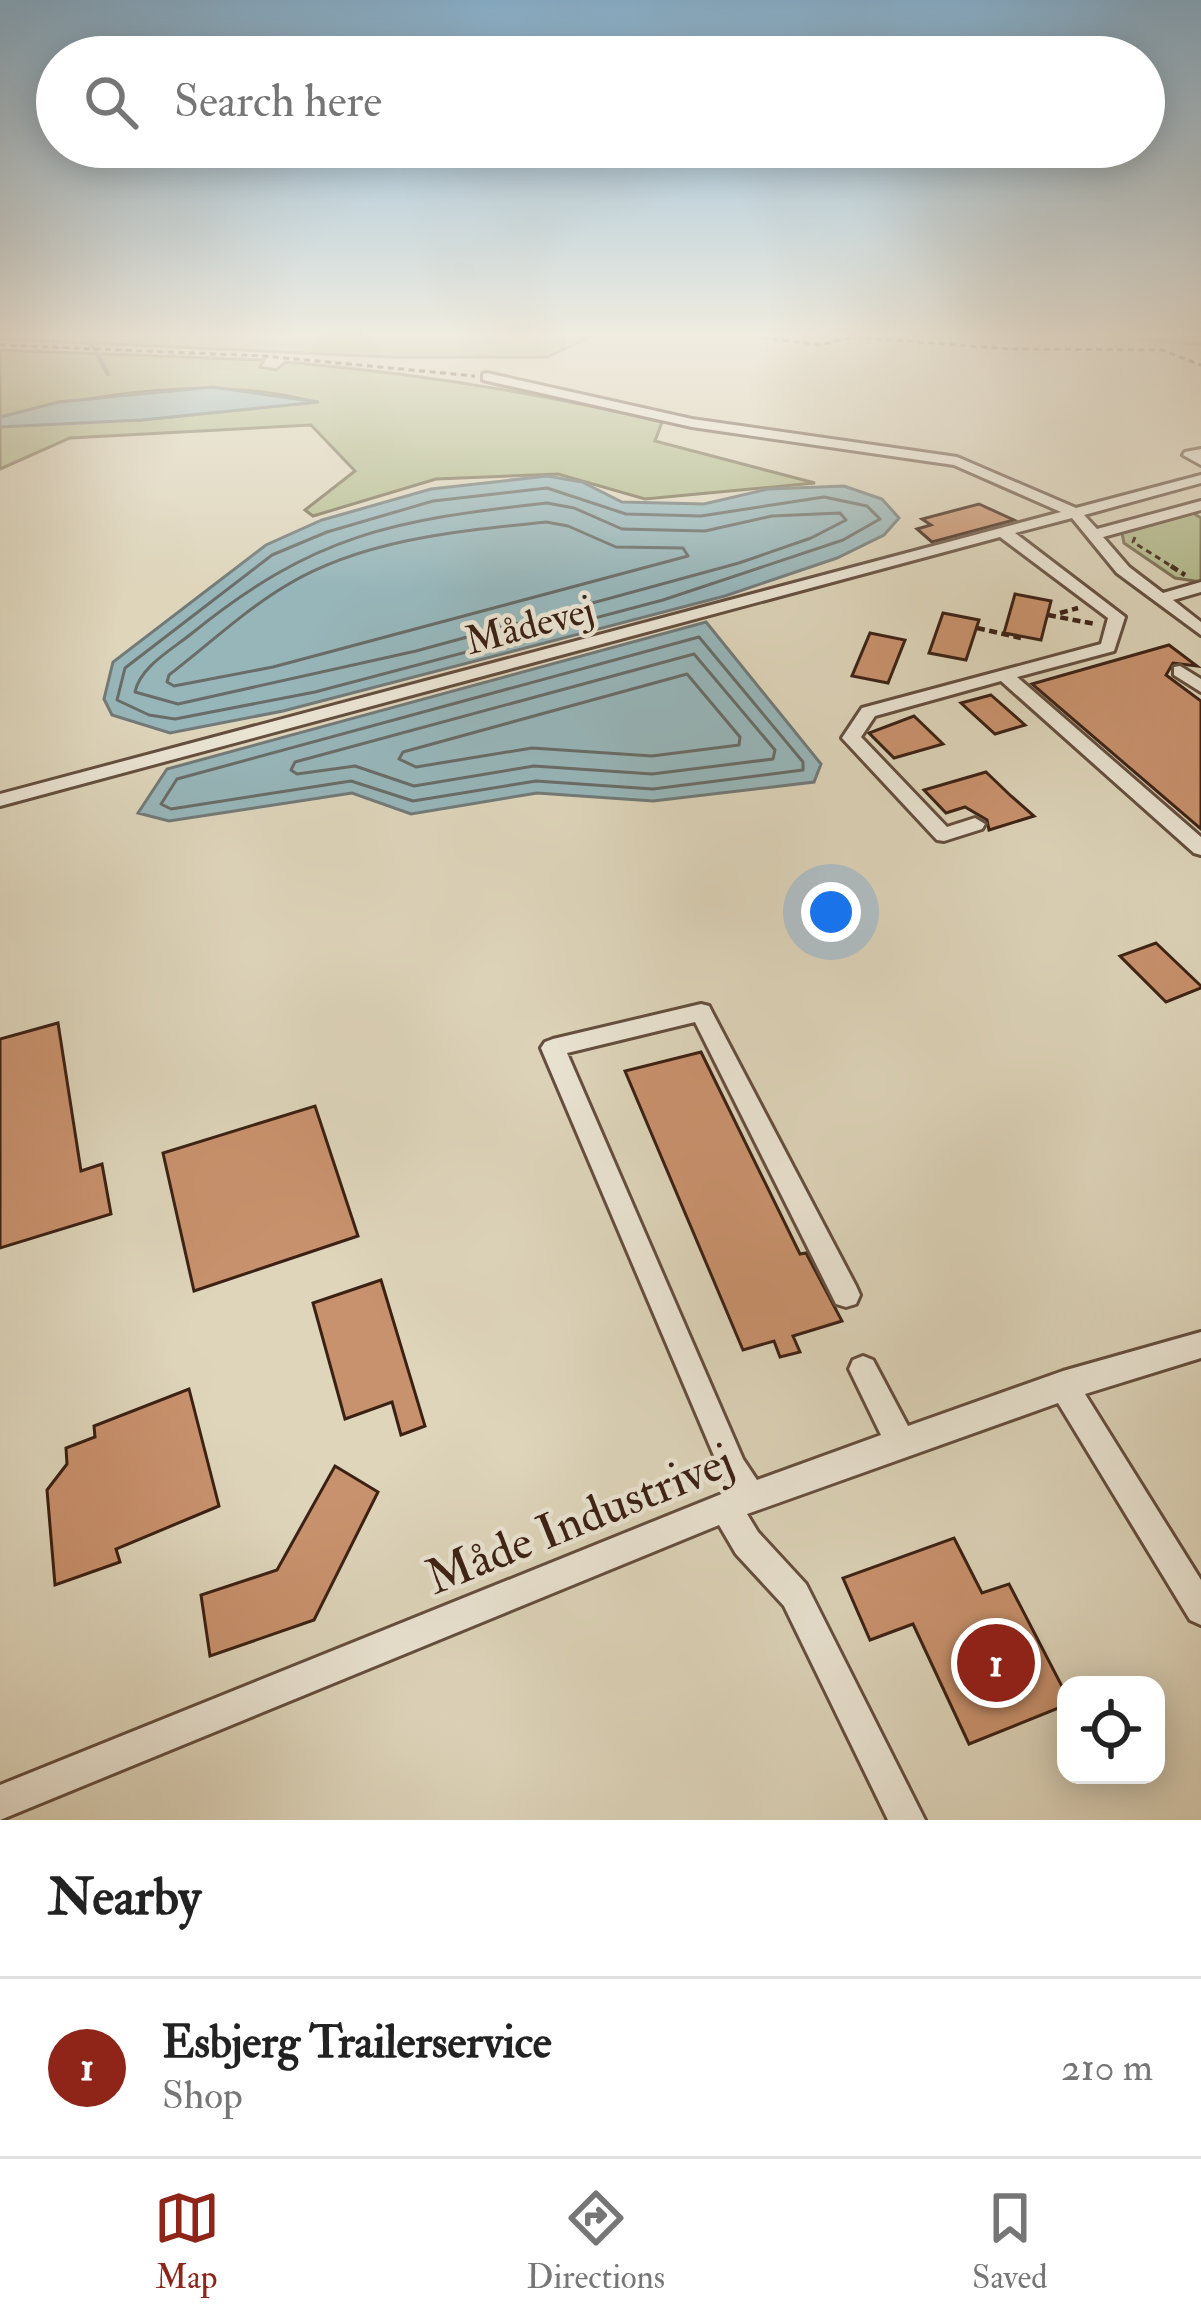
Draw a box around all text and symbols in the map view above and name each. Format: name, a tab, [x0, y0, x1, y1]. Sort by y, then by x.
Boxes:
search box	[36, 36, 1165, 168]
icon: search	[78, 69, 144, 135]
text: Search here	[174, 74, 382, 130]
street label: Mådevej	[460, 585, 599, 666]
your location	[801, 882, 861, 942]
street label: Måde Industrivej	[417, 1431, 742, 1609]
pin: 1	[957, 1618, 1035, 1708]
map controls	[1057, 1676, 1165, 1784]
button: locate	[1057, 1676, 1165, 1784]
text: Nearby	[48, 1866, 201, 1930]
text: Esbjerg Trailerservice	[162, 2015, 552, 2071]
text: 1	[80, 2043, 94, 2092]
text: 210 m	[1061, 2043, 1153, 2092]
text: Shop	[162, 2071, 243, 2120]
tab: Map	[154, 2185, 220, 2298]
tab: Directions	[527, 2185, 665, 2298]
tab: Saved	[972, 2185, 1047, 2298]

